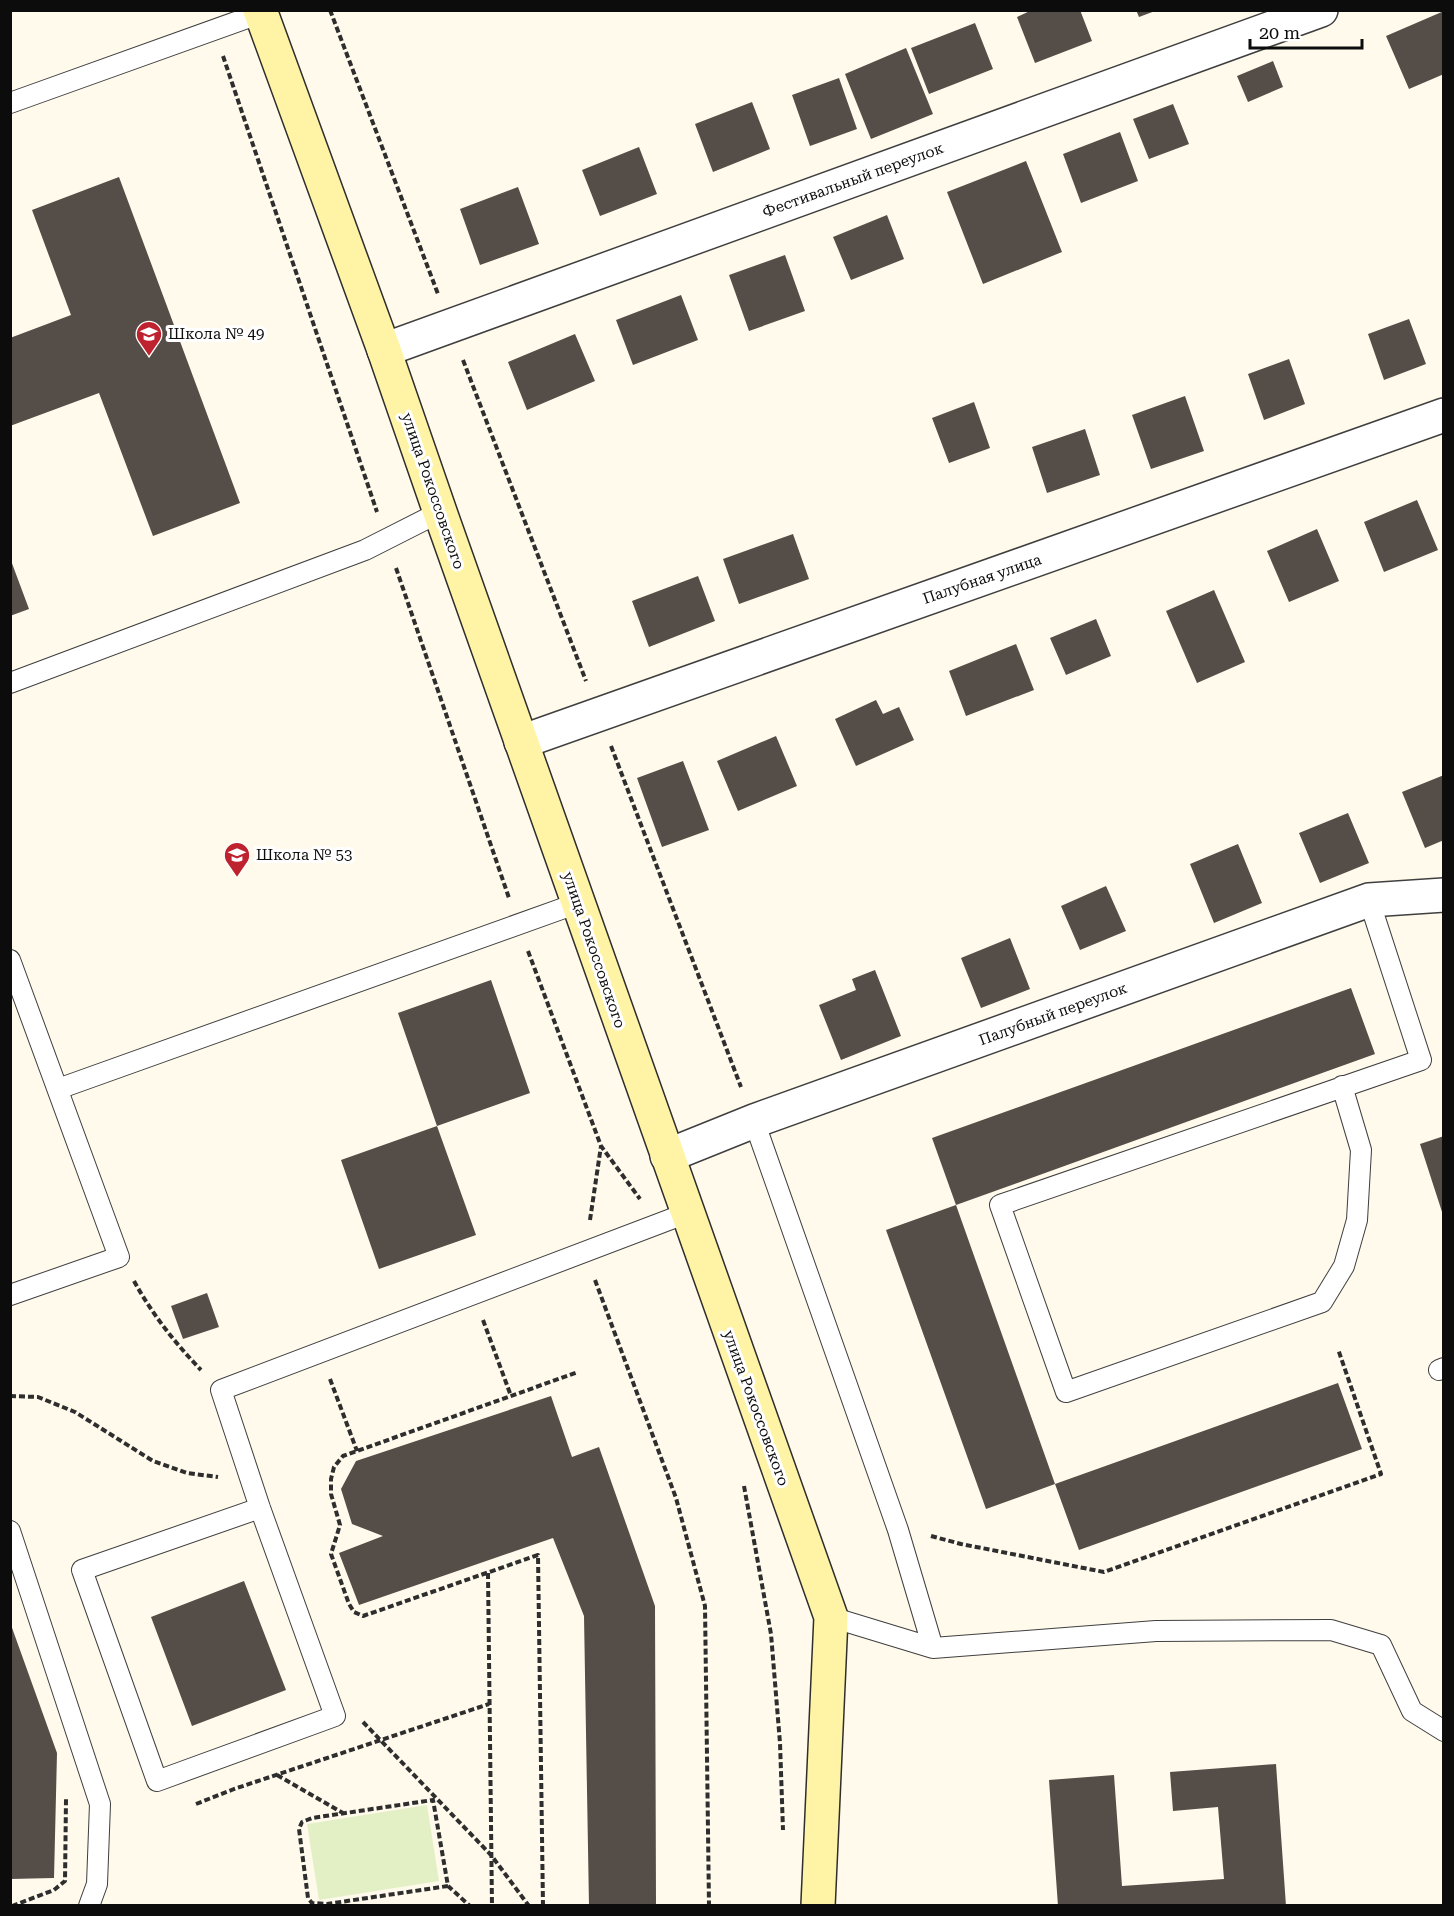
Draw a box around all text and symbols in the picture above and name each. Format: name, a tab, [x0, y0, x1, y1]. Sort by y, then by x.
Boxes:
scale bar	[1250, 12, 1362, 50]
text: 20 m	[1259, 22, 1300, 43]
street label: Фестивальный переулок	[760, 139, 946, 221]
school or university icon: Школа № 49	[134, 319, 164, 357]
place label: Школа № 49	[168, 325, 264, 343]
street label: улица Рокоссовского	[398, 410, 468, 572]
street label: Палубная улица	[920, 550, 1044, 608]
school or university icon: Школа № 53	[222, 840, 252, 878]
place label: Школа № 53	[256, 846, 352, 864]
street label: улица Рокоссовского	[559, 869, 629, 1031]
street label: Палубный переулок	[976, 979, 1130, 1049]
street label: улица Рокоссовского	[719, 1328, 793, 1488]

